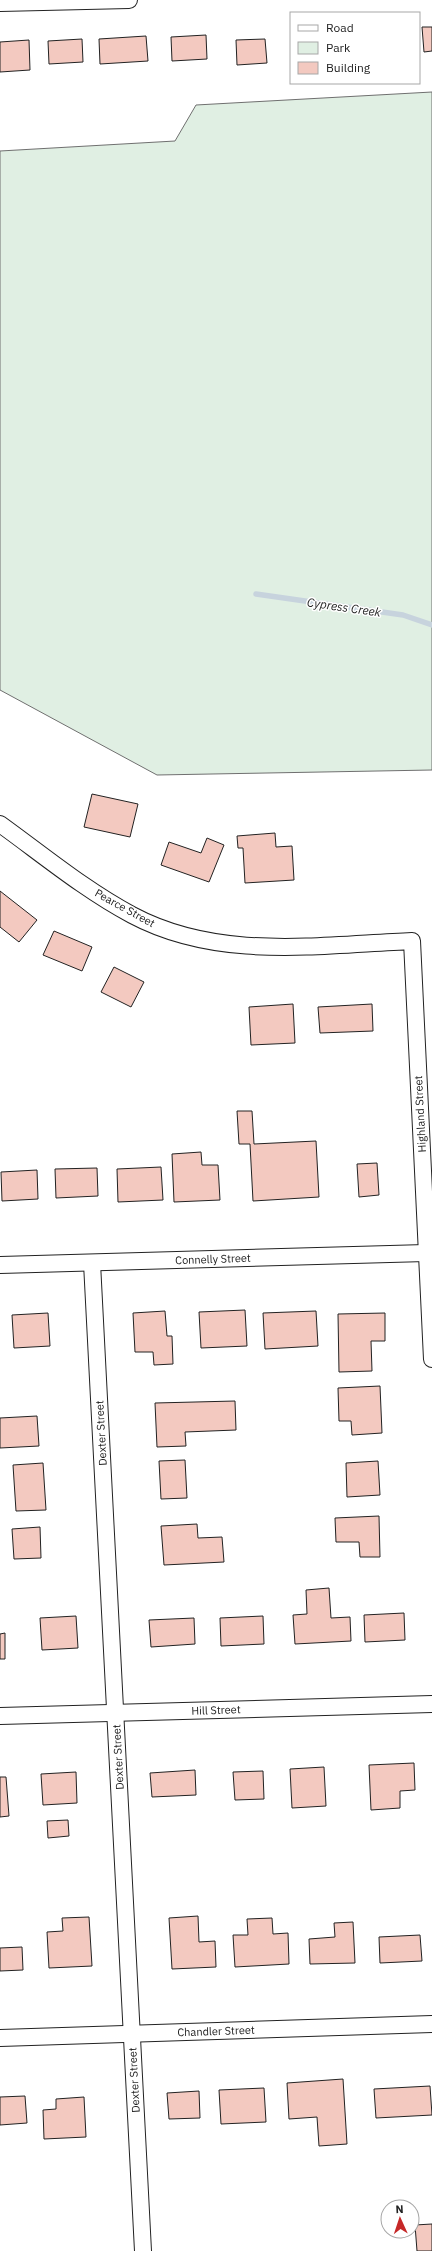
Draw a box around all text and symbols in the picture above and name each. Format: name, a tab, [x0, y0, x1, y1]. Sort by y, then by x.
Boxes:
legend	[290, 12, 420, 84]
text: Road	[326, 20, 354, 35]
text: Park	[326, 40, 351, 55]
text: Building	[326, 60, 371, 75]
water label: Cypress Creek	[306, 594, 383, 620]
street label: Pearce Street	[92, 886, 158, 930]
street label: Highland Street	[411, 1075, 429, 1153]
street label: Connelly Street	[175, 1251, 251, 1267]
street label: Dexter Street	[92, 1400, 110, 1466]
street label: Hill Street	[191, 1702, 241, 1718]
street label: Dexter Street	[109, 1724, 127, 1790]
street label: Chandler Street	[177, 2023, 255, 2039]
street label: Dexter Street	[125, 2047, 143, 2113]
north arrow	[380, 2199, 420, 2239]
text: N	[395, 2202, 404, 2216]

